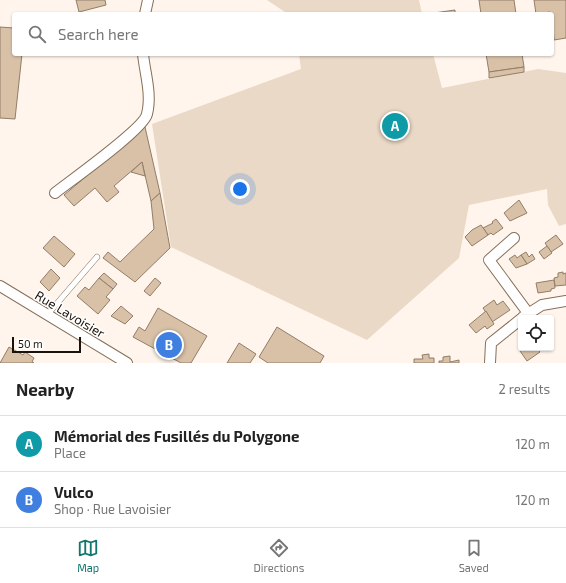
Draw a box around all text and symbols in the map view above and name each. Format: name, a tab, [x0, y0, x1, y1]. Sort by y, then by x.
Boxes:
search box	[12, 12, 554, 56]
icon: search	[26, 23, 48, 45]
text: Search here	[58, 25, 139, 43]
pin: A	[382, 111, 408, 141]
your location	[230, 179, 250, 199]
street label: Rue Lavoisier	[32, 287, 108, 341]
map controls	[518, 315, 554, 351]
button: locate	[518, 315, 554, 351]
pin: B	[156, 330, 182, 360]
scale bar	[12, 335, 81, 354]
text: 50 m	[18, 337, 43, 350]
text: Nearby	[16, 379, 74, 399]
text: 2 results	[498, 381, 550, 397]
text: Mémorial des Fusillés du Polygone	[54, 427, 300, 445]
text: A	[25, 436, 33, 452]
text: 120 m	[515, 436, 550, 452]
text: Place	[54, 445, 86, 461]
text: Vulco	[54, 483, 93, 501]
text: B	[25, 492, 33, 508]
text: 120 m	[515, 492, 550, 508]
text: Shop · Rue Lavoisier	[54, 501, 171, 517]
tab: Map	[77, 537, 99, 574]
tab: Directions	[254, 537, 304, 574]
tab: Saved	[459, 537, 489, 574]

